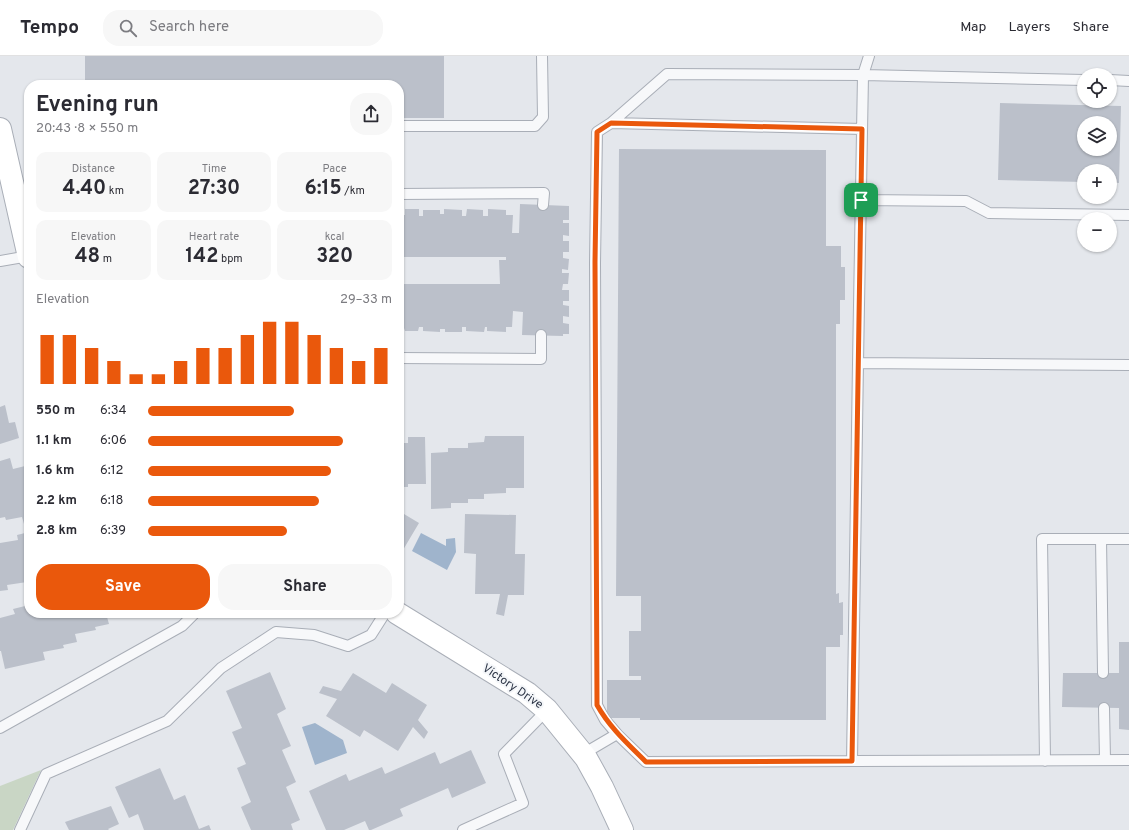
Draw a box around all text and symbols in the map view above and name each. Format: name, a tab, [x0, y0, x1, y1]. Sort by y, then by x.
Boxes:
search box	[103, 10, 383, 46]
text: Tempo	[20, 16, 79, 40]
icon: search	[117, 17, 139, 39]
text: Search here	[149, 18, 229, 37]
text: Map	[960, 19, 986, 36]
text: Layers	[1008, 19, 1050, 36]
text: Share	[1072, 19, 1109, 36]
map controls	[1077, 68, 1117, 252]
button: locate	[1077, 68, 1117, 108]
text: Evening run	[36, 92, 159, 119]
button: share	[350, 93, 392, 135]
button: layers	[1077, 116, 1117, 156]
text: 20:43 · 8 × 550 m	[36, 121, 138, 137]
text: Distance	[72, 162, 115, 176]
text: Time	[202, 162, 226, 176]
text: Pace	[323, 162, 347, 176]
button: +	[1077, 164, 1117, 204]
text: 4.40	[63, 176, 106, 202]
text: 27:30	[188, 176, 240, 202]
text: 6:15	[304, 176, 342, 202]
pin	[844, 183, 878, 217]
text: km	[106, 184, 124, 198]
text: /km	[342, 184, 365, 198]
icon: arrive	[850, 189, 872, 211]
button: −	[1077, 212, 1117, 252]
text: Elevation	[71, 230, 116, 244]
text: Heart rate	[189, 230, 239, 244]
text: kcal	[325, 230, 344, 244]
text: 48	[75, 244, 100, 270]
text: 142	[185, 244, 218, 270]
text: 320	[316, 244, 353, 270]
text: m	[100, 252, 112, 266]
text: bpm	[218, 252, 243, 266]
text: Elevation	[36, 292, 89, 308]
text: 29–33 m	[340, 292, 392, 308]
text: 550 m	[36, 403, 75, 419]
text: 6:34	[100, 403, 127, 419]
text: 1.1 km	[36, 433, 72, 449]
text: 6:06	[100, 433, 127, 449]
text: 1.6 km	[36, 463, 74, 479]
text: 6:12	[100, 463, 124, 479]
text: 2.2 km	[36, 493, 77, 509]
text: 6:18	[100, 493, 123, 509]
text: 2.8 km	[36, 523, 77, 539]
text: 6:39	[100, 523, 126, 539]
button: Save	[36, 564, 210, 610]
button: Share	[218, 564, 392, 610]
street label: Victory Drive	[479, 661, 546, 713]

